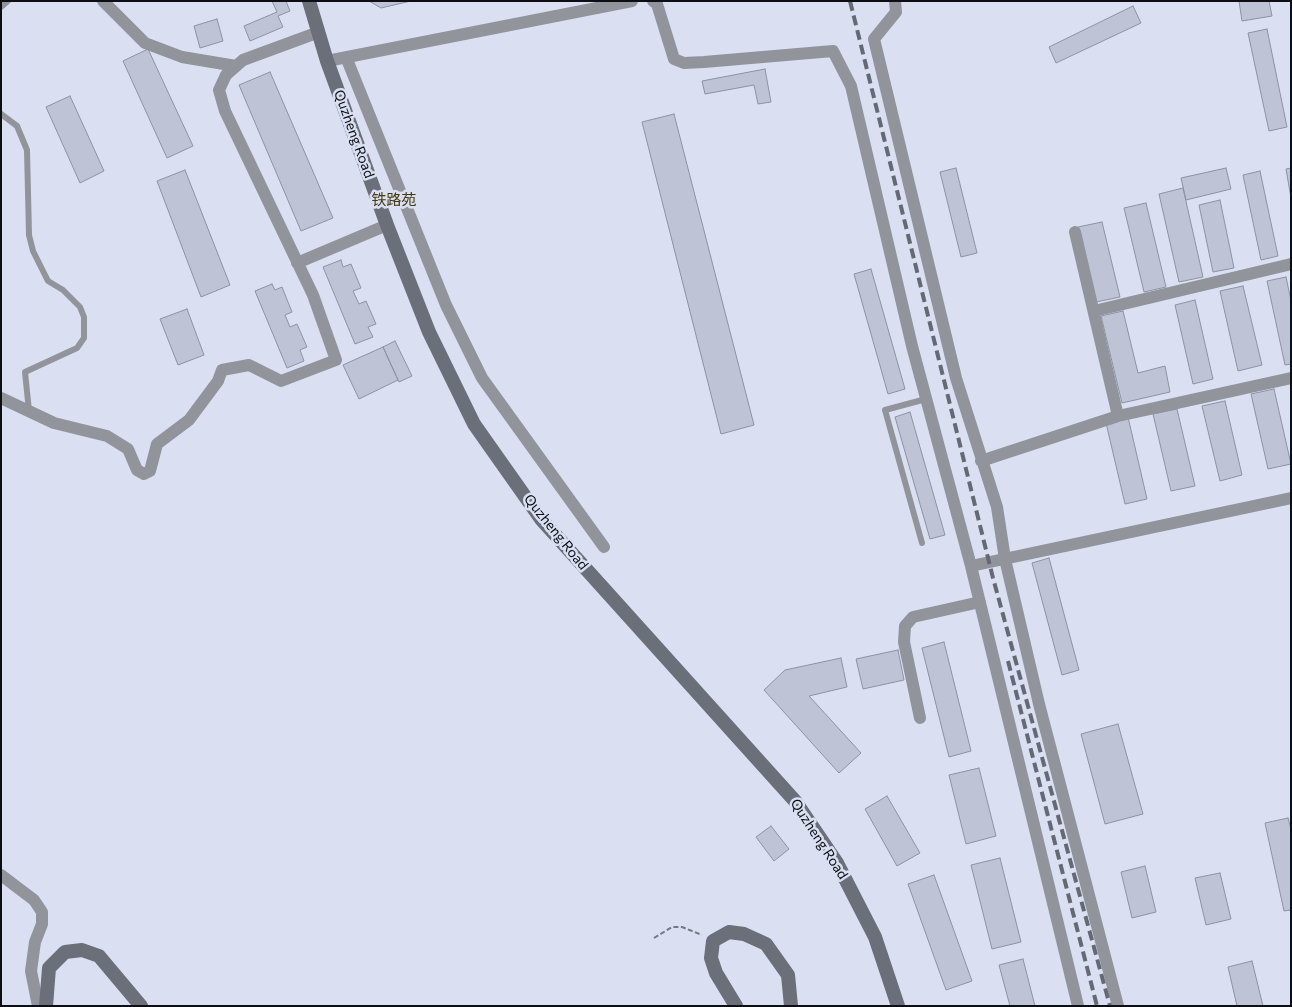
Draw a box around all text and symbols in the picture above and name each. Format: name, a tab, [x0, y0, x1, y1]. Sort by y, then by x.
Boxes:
street label: Quzheng Road	[330, 88, 378, 180]
district label: 铁路苑	[372, 191, 416, 209]
street label: Quzheng Road	[520, 491, 592, 573]
street label: Quzheng Road	[787, 796, 851, 882]

